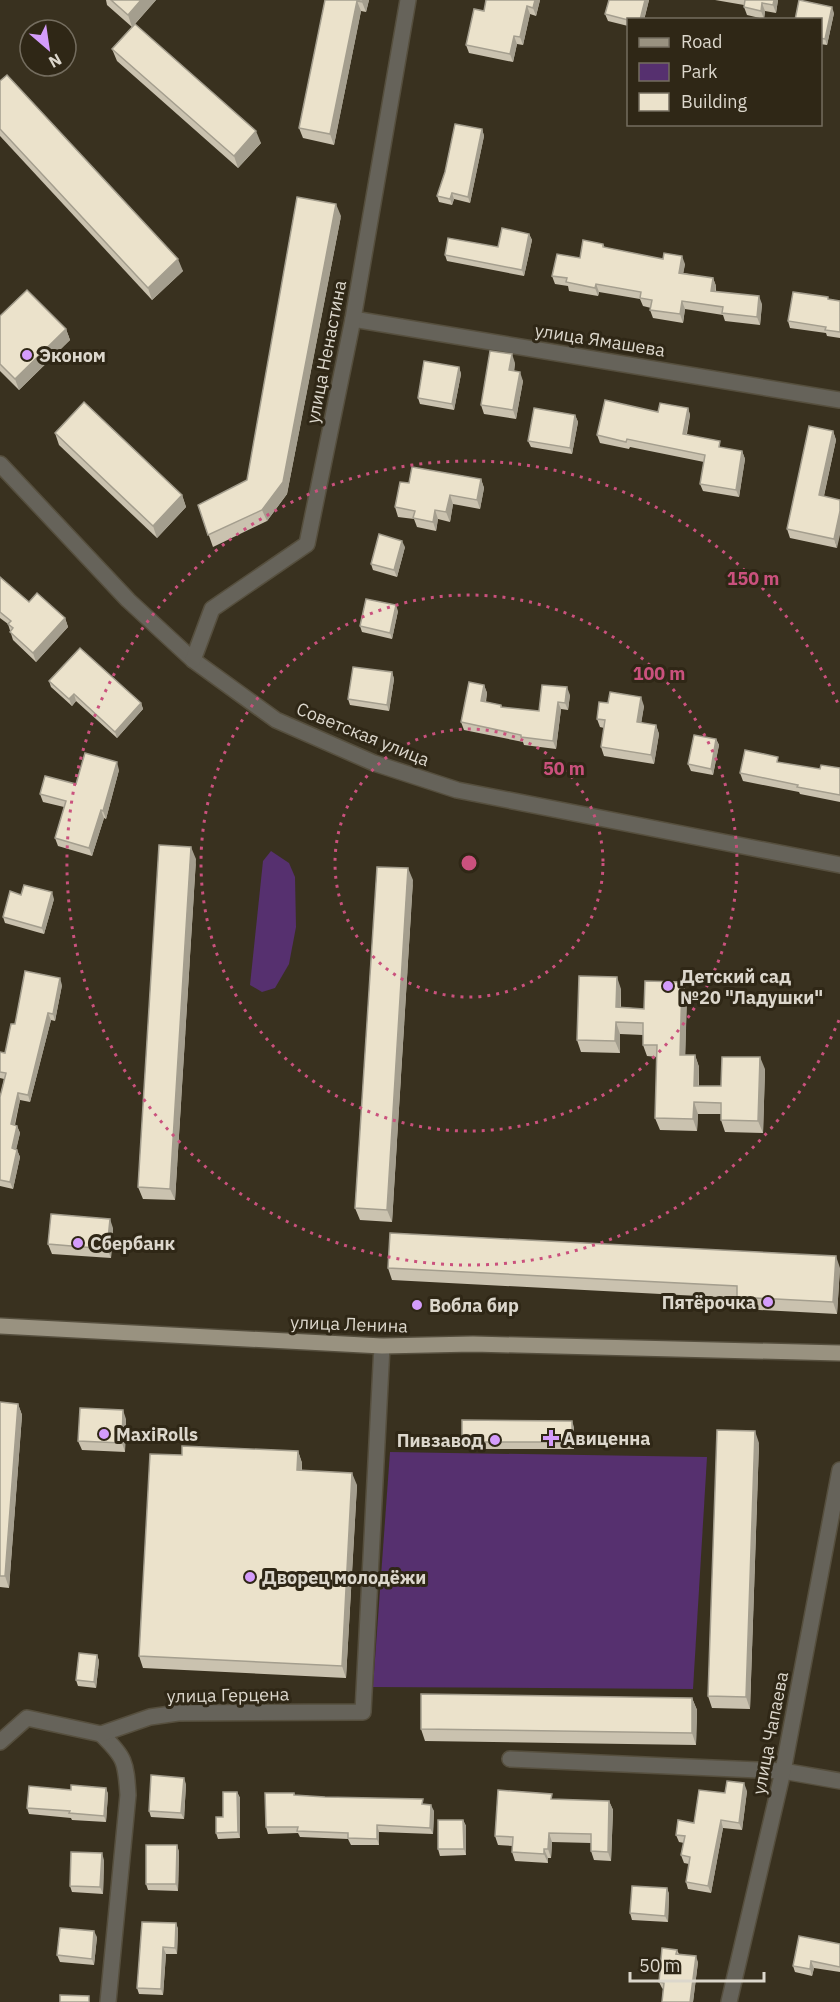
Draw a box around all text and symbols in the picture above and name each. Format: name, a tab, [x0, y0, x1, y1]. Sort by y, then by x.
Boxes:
north arrow	[18, 18, 78, 78]
legend	[627, 18, 822, 126]
text: Road	[681, 30, 722, 53]
text: N	[45, 50, 65, 73]
text: Park	[681, 60, 718, 83]
text: Building	[681, 90, 748, 113]
street label: улица Ненастина	[301, 278, 351, 426]
street label: улица Ямашева	[533, 318, 667, 362]
place label: Эконом	[39, 344, 106, 367]
marker: Эконом	[20, 348, 34, 362]
text: 150 m	[727, 567, 779, 590]
text: 100 m	[633, 662, 685, 685]
street label: Советская улица	[293, 697, 433, 771]
text: 50 m	[543, 757, 585, 780]
centre of rings	[459, 853, 479, 873]
place label: Детский сад №20 "Ладушки"	[680, 965, 823, 1009]
marker: Детский сад №20 "Ладушки"	[661, 979, 675, 993]
place label: Сбербанк	[90, 1232, 175, 1255]
marker: Сбербанк	[71, 1236, 85, 1250]
place label: Пятёрочка	[662, 1291, 756, 1314]
place label: Вобла бир	[429, 1294, 519, 1317]
marker: Пятёрочка	[761, 1295, 775, 1309]
marker: Вобла бир	[410, 1298, 424, 1312]
street label: улица Ленина	[290, 1310, 409, 1338]
place label: MaxiRolls	[116, 1423, 198, 1446]
marker: MaxiRolls	[97, 1427, 111, 1441]
place label: Авиценна	[563, 1427, 650, 1450]
place label: Пивзавод	[397, 1429, 483, 1452]
marker: Авиценна	[544, 1431, 558, 1445]
marker: Пивзавод	[488, 1433, 502, 1447]
place label: Дворец молодёжи	[262, 1566, 426, 1589]
marker: Дворец молодёжи	[243, 1570, 257, 1584]
street label: улица Чапаева	[747, 1669, 793, 1796]
street label: улица Герцена	[167, 1682, 290, 1708]
scale bar	[630, 1945, 764, 1983]
text: 50 m	[639, 1954, 681, 1977]

